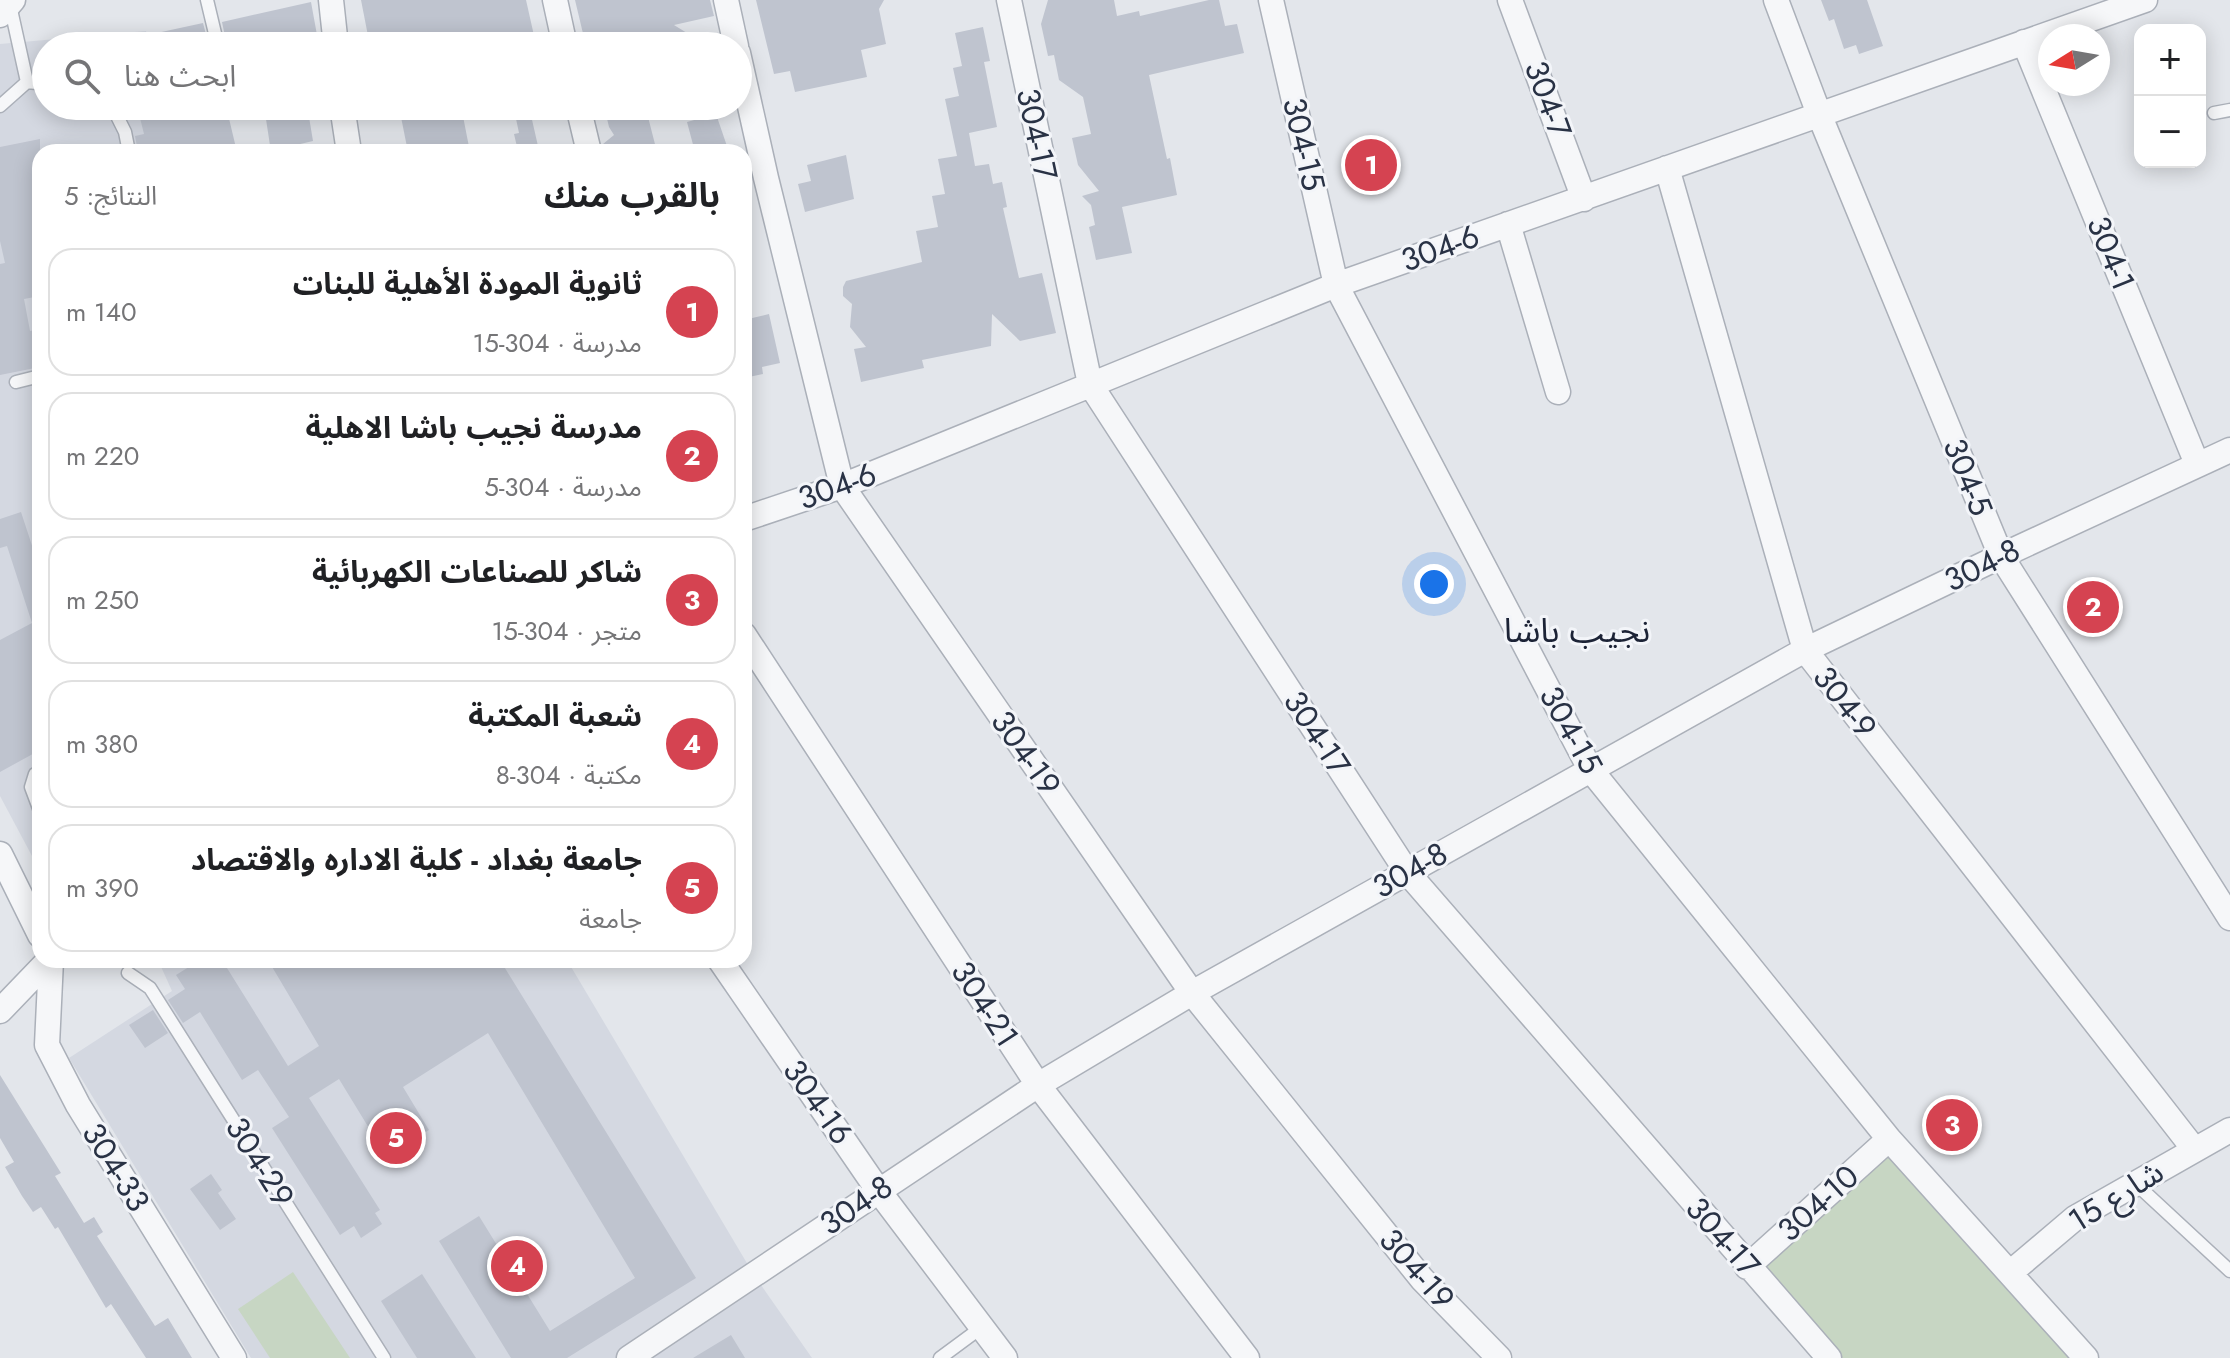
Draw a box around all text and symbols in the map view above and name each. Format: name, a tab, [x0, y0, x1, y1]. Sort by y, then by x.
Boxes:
north arrow	[2038, 24, 2110, 96]
map controls	[2134, 24, 2206, 168]
button: +	[2134, 24, 2206, 96]
search box	[32, 32, 752, 120]
icon: search	[60, 54, 104, 98]
text: ابحث هنا	[124, 54, 236, 97]
street label: 304-7	[1513, 54, 1583, 144]
street label: 304-17	[1005, 84, 1069, 185]
street label: 304-15	[1271, 93, 1337, 195]
button: −	[2134, 96, 2206, 168]
pin: 1	[1345, 135, 1397, 195]
text: بالقرب منك	[544, 171, 720, 220]
text: النتائج: 5	[64, 177, 157, 215]
street label: 304-1	[2075, 209, 2147, 297]
street label: 304-6	[1394, 213, 1486, 283]
text: ثانوية المودة الأهلية للبنات	[293, 262, 642, 305]
text: 140 m	[66, 293, 137, 331]
text: 1	[685, 293, 699, 331]
text: مدرسة · 304-15	[473, 324, 642, 362]
text: مدرسة نجيب باشا الاهلية	[305, 406, 642, 449]
street label: 304-5	[1932, 431, 2004, 523]
text: 220 m	[66, 437, 139, 475]
text: 2	[683, 437, 701, 475]
street label: 304-6	[791, 451, 883, 521]
text: مدرسة · 304-5	[484, 468, 642, 506]
street label: 304-8	[1936, 527, 2028, 603]
text: شاكر للصناعات الكهربائية	[312, 550, 642, 593]
your location	[1414, 564, 1454, 604]
pin: 2	[2067, 577, 2119, 637]
text: 250 m	[66, 581, 139, 619]
text: 3	[684, 581, 700, 619]
district label: نجيب باشا	[1504, 606, 1650, 655]
text: متجر · 304-15	[492, 612, 642, 650]
street label: 304-9	[1802, 656, 1888, 748]
street label: 304-15	[1528, 678, 1614, 782]
street label: 304-17	[1272, 681, 1362, 785]
text: شعبة المكتبة	[468, 694, 642, 737]
street label: 304-19	[980, 701, 1072, 805]
text: 380 m	[66, 725, 138, 763]
text: 4	[683, 725, 701, 763]
text: مكتبة · 304-8	[496, 756, 642, 794]
street label: 304-8	[1364, 831, 1456, 909]
text: جامعة بغداد - كلية الاداره والاقتصاد	[191, 838, 642, 881]
text: 390 m	[66, 869, 139, 907]
text: 5	[684, 869, 700, 907]
text: جامعة	[579, 900, 642, 938]
street label: 304-21	[940, 952, 1030, 1056]
street label: 304-16	[772, 1050, 864, 1154]
pin: 3	[1926, 1095, 1978, 1155]
street label: 304-29	[214, 1108, 306, 1216]
pin: 5	[370, 1108, 422, 1168]
street label: 304-33	[71, 1114, 161, 1220]
street label: شارع 15	[2060, 1149, 2173, 1244]
street label: 304-10	[1767, 1154, 1869, 1252]
street label: 304-8	[810, 1164, 902, 1246]
street label: 304-17	[1675, 1187, 1771, 1287]
street label: 304-19	[1369, 1218, 1465, 1320]
pin: 4	[491, 1236, 543, 1296]

